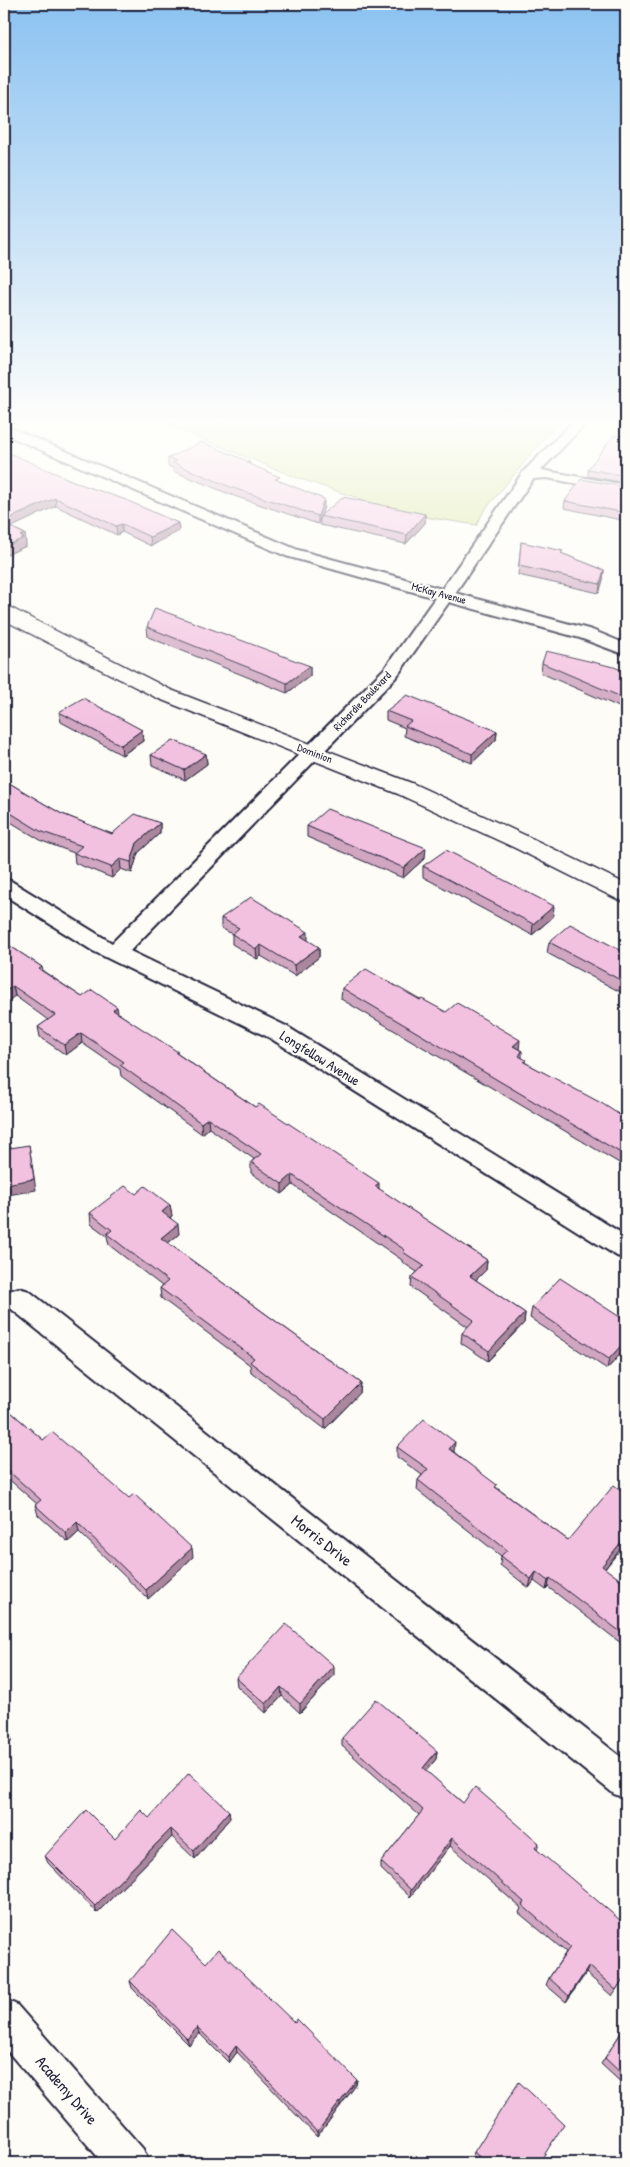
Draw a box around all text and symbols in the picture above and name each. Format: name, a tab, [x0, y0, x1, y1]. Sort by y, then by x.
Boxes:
street label: McKay Avenue	[410, 579, 468, 607]
street label: Richardie Boulevard	[330, 668, 394, 734]
street label: Dominion	[295, 740, 335, 766]
street label: Longfellow Avenue	[276, 1025, 364, 1091]
street label: Morris Drive	[287, 1509, 358, 1571]
street label: Academy Drive	[31, 2051, 103, 2130]

